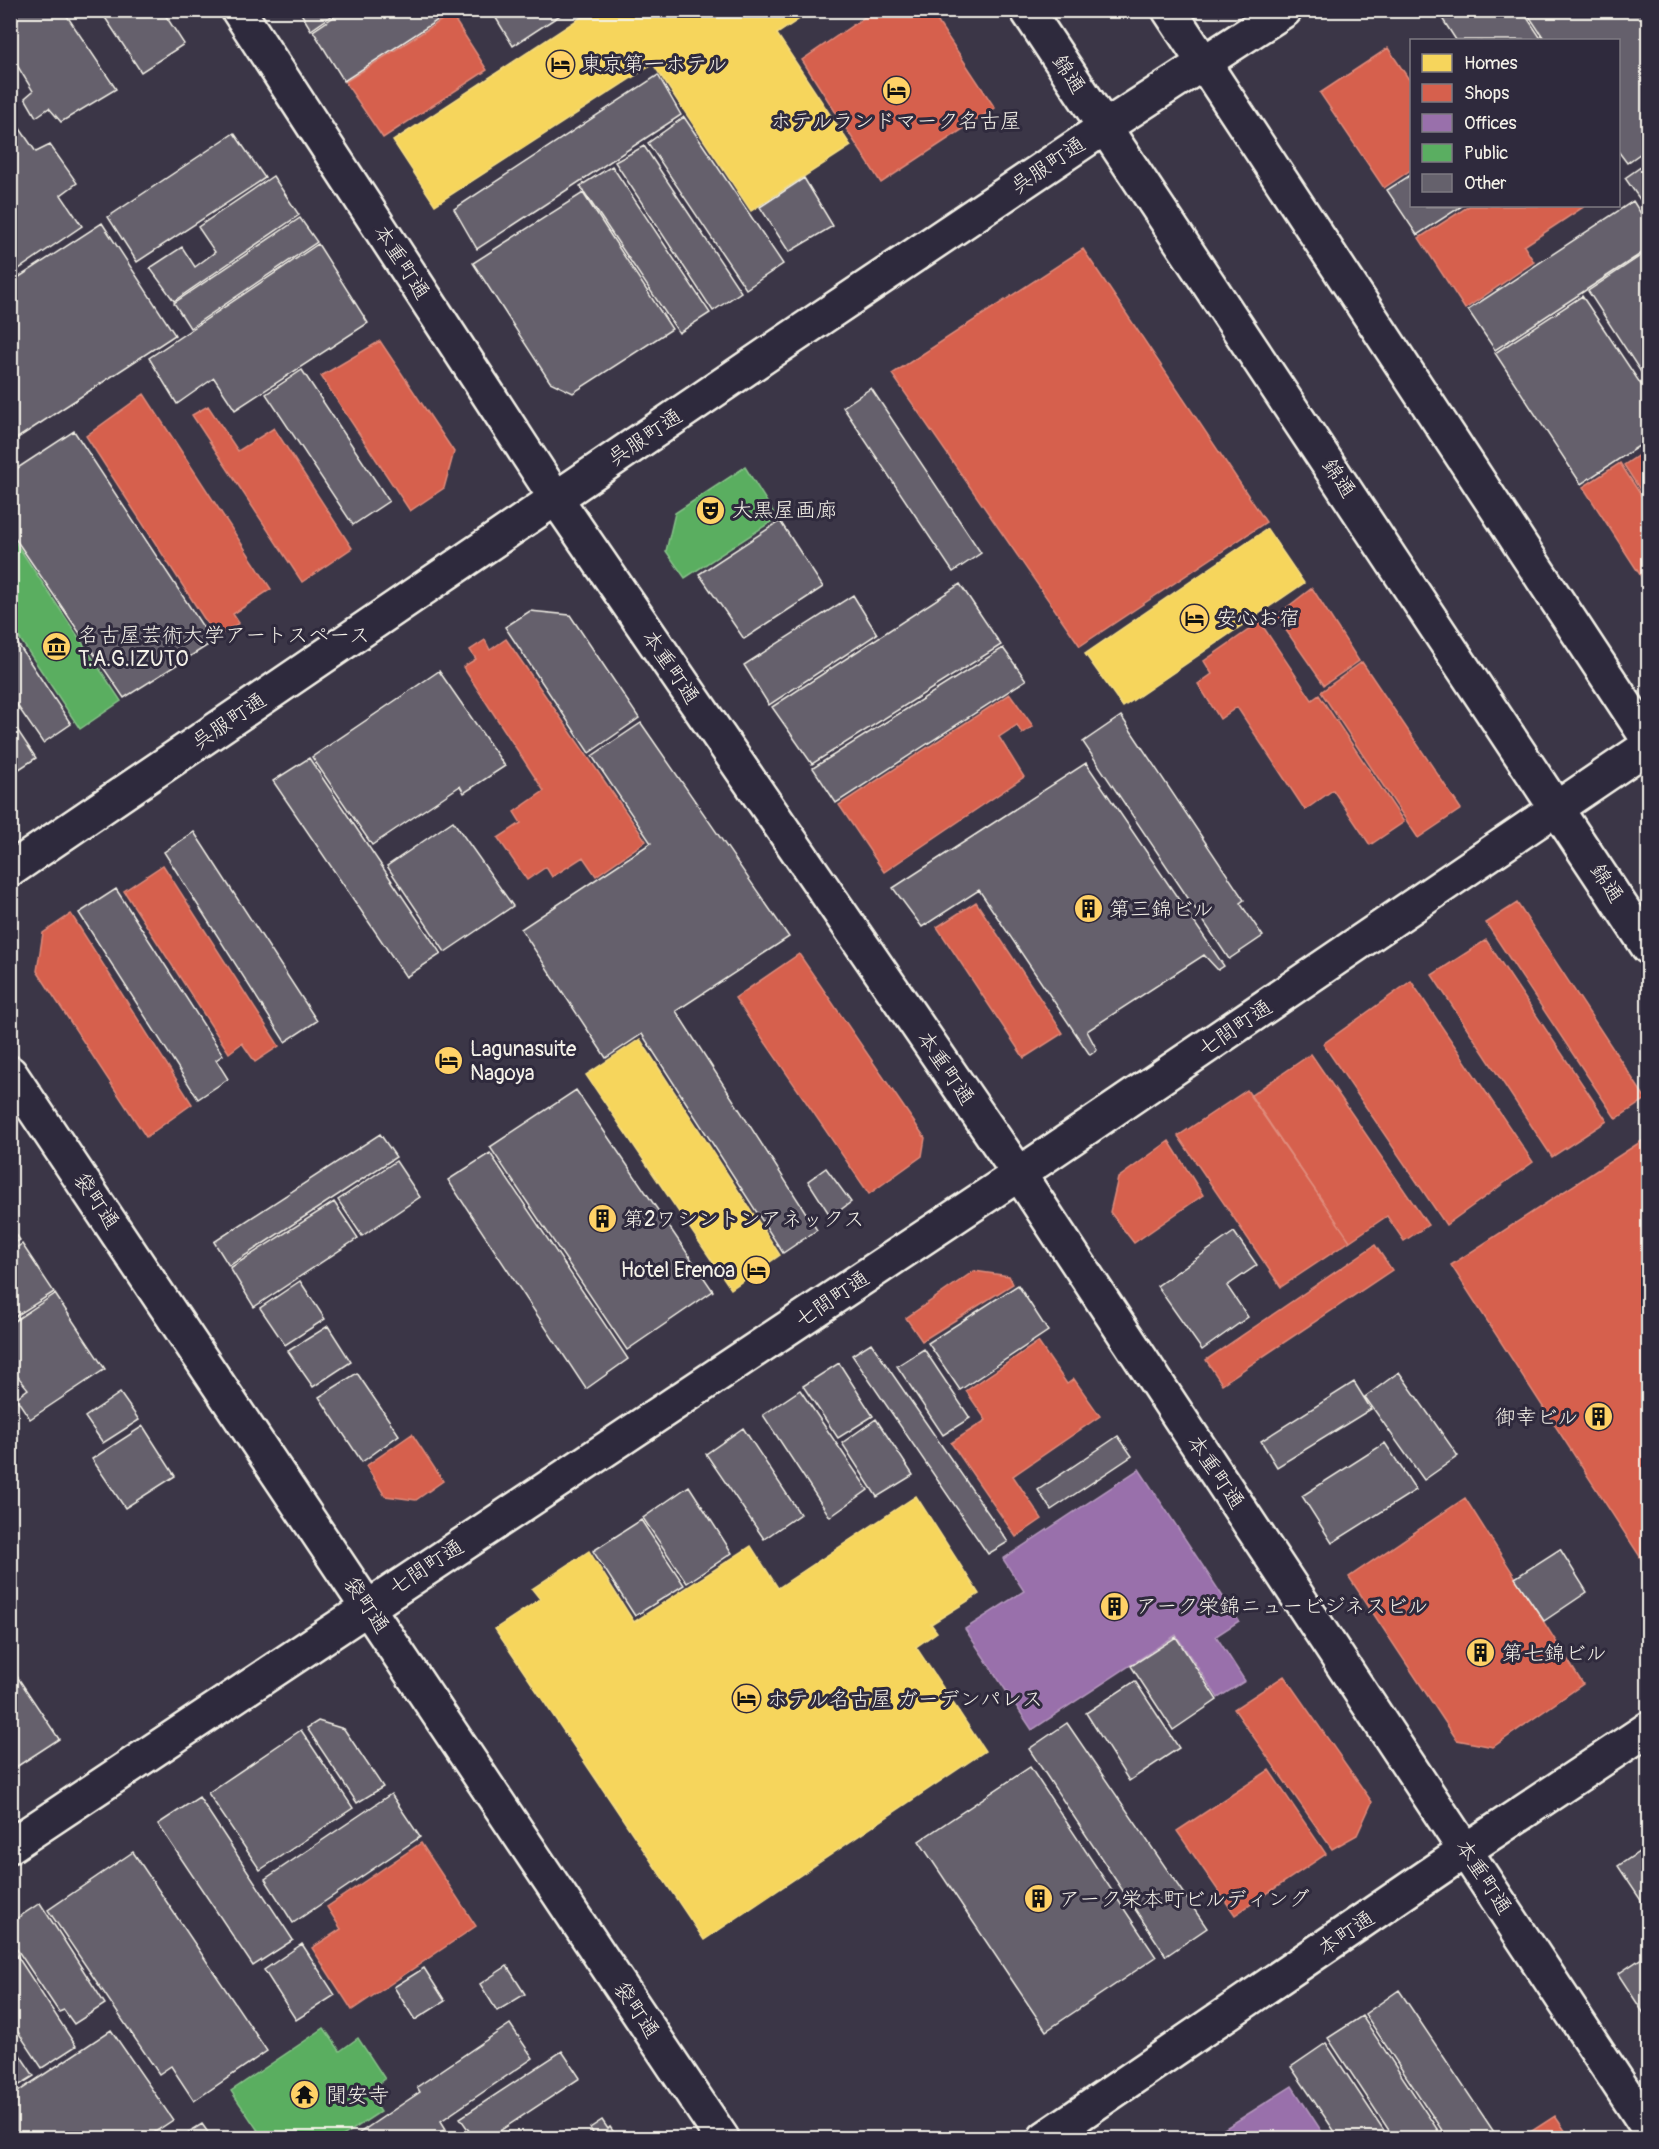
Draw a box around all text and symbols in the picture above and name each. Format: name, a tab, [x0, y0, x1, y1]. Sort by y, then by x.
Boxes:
legend	[1410, 39, 1620, 207]
hotel icon: 東京第一ホテル	[544, 48, 576, 80]
street label: 錦通	[1046, 49, 1091, 99]
place label: 東京第一ホテル	[581, 51, 727, 78]
text: Homes	[1464, 52, 1517, 75]
hotel icon: ホテルランドマーク名古屋	[880, 74, 912, 106]
text: Shops	[1464, 82, 1509, 105]
place label: ホテルランドマーク名古屋	[770, 108, 1022, 135]
text: Offices	[1464, 112, 1516, 135]
street label: 呉服町通	[1006, 131, 1091, 200]
text: Public	[1464, 142, 1508, 165]
text: Other	[1464, 172, 1507, 195]
street label: 本重町通	[367, 220, 436, 305]
street label: 呉服町通	[603, 403, 688, 472]
street label: 錦通	[1316, 453, 1362, 503]
theatre icon: 大黒屋画廊	[695, 494, 727, 526]
place label: 大黒屋画廊	[732, 497, 837, 524]
hotel icon: 安心お宿	[1179, 602, 1211, 634]
place label: 安心お宿	[1216, 605, 1300, 632]
place label: 名古屋芸術大学アートスペース T.A.G.IZUTO	[78, 622, 370, 673]
street label: 本重町通	[636, 625, 705, 710]
museum icon: 名古屋芸術大学アートスペース T.A.G.IZUTO	[41, 631, 73, 663]
street label: 呉服町通	[187, 687, 272, 756]
street label: 錦通	[1584, 858, 1629, 908]
building icon: 第三錦ビル	[1072, 893, 1104, 925]
place label: 第三錦ビル	[1109, 896, 1214, 923]
street label: 七間町通	[1193, 994, 1278, 1063]
street label: 本重町通	[911, 1026, 980, 1111]
place label: Lagunasuite Nagoya	[470, 1036, 577, 1087]
hotel icon: Lagunasuite Nagoya	[433, 1045, 465, 1077]
street label: 袋町通	[68, 1168, 125, 1235]
building icon: 第2ワシントンアネックス	[586, 1203, 618, 1235]
place label: 第2ワシントンアネックス	[623, 1206, 864, 1233]
hotel icon: Hotel Erenoa	[740, 1254, 772, 1286]
place label: Hotel Erenoa	[621, 1257, 735, 1284]
street label: 七間町通	[790, 1265, 875, 1334]
building icon: 御幸ビル	[1583, 1401, 1615, 1433]
place label: 御幸ビル	[1494, 1404, 1578, 1431]
street label: 本重町通	[1181, 1430, 1250, 1515]
street label: 七間町通	[384, 1533, 469, 1602]
street label: 袋町通	[338, 1572, 395, 1639]
building icon: アーク栄錦ニュービジネスビル	[1099, 1590, 1131, 1622]
place label: アーク栄錦ニュービジネスビル	[1136, 1593, 1428, 1620]
building icon: 第七錦ビル	[1465, 1637, 1497, 1669]
place label: 第七錦ビル	[1502, 1640, 1607, 1667]
hotel icon: ホテル名古屋 ガーデンパレス	[730, 1683, 762, 1715]
place label: ホテル名古屋 ガーデンパレス	[767, 1686, 1043, 1713]
street label: 本重町通	[1449, 1835, 1518, 1920]
building icon: アーク栄本町ビルディング	[1022, 1883, 1054, 1915]
place label: アーク栄本町ビルディング	[1059, 1886, 1310, 1913]
street label: 本町通	[1313, 1905, 1380, 1962]
street label: 袋町通	[608, 1977, 665, 2044]
temple icon: 聞安寺	[289, 2079, 321, 2111]
place label: 聞安寺	[326, 2082, 389, 2109]

